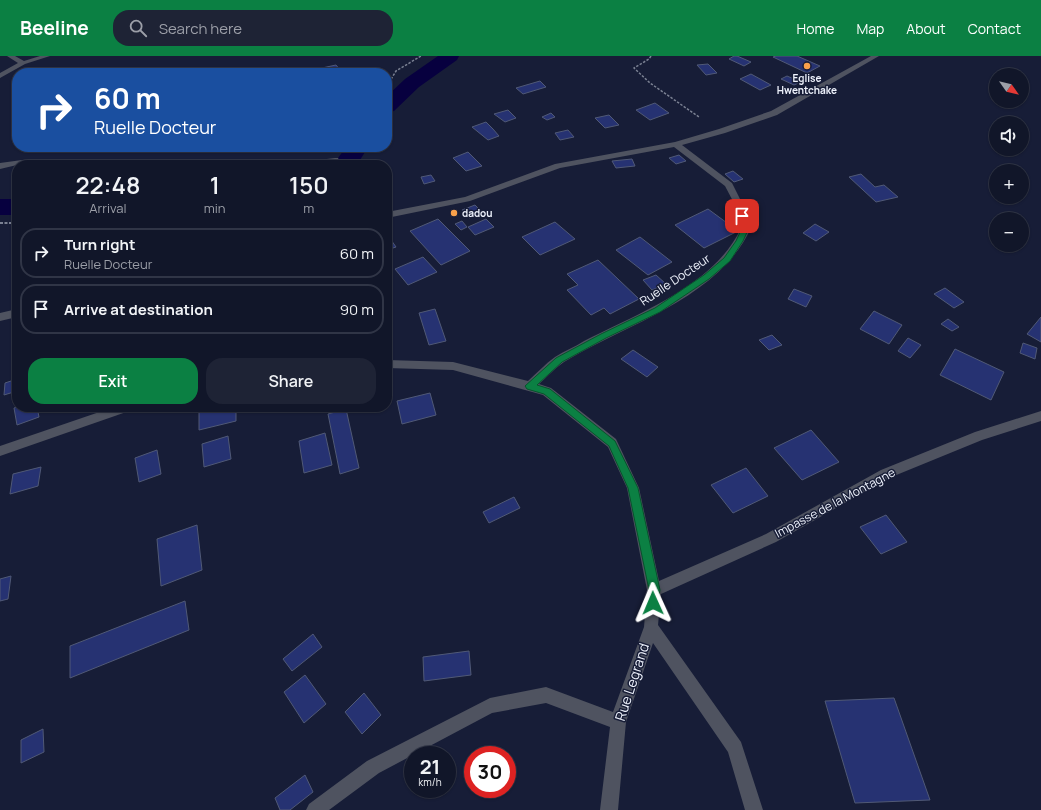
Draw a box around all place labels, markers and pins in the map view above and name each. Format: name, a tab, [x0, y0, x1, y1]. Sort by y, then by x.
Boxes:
marker: Eglise Hwentchake	[802, 61, 812, 71]
place label: Eglise Hwentchake	[777, 71, 837, 97]
pin	[725, 199, 759, 233]
place label: dadou	[462, 206, 493, 220]
marker: dadou	[449, 208, 459, 218]

